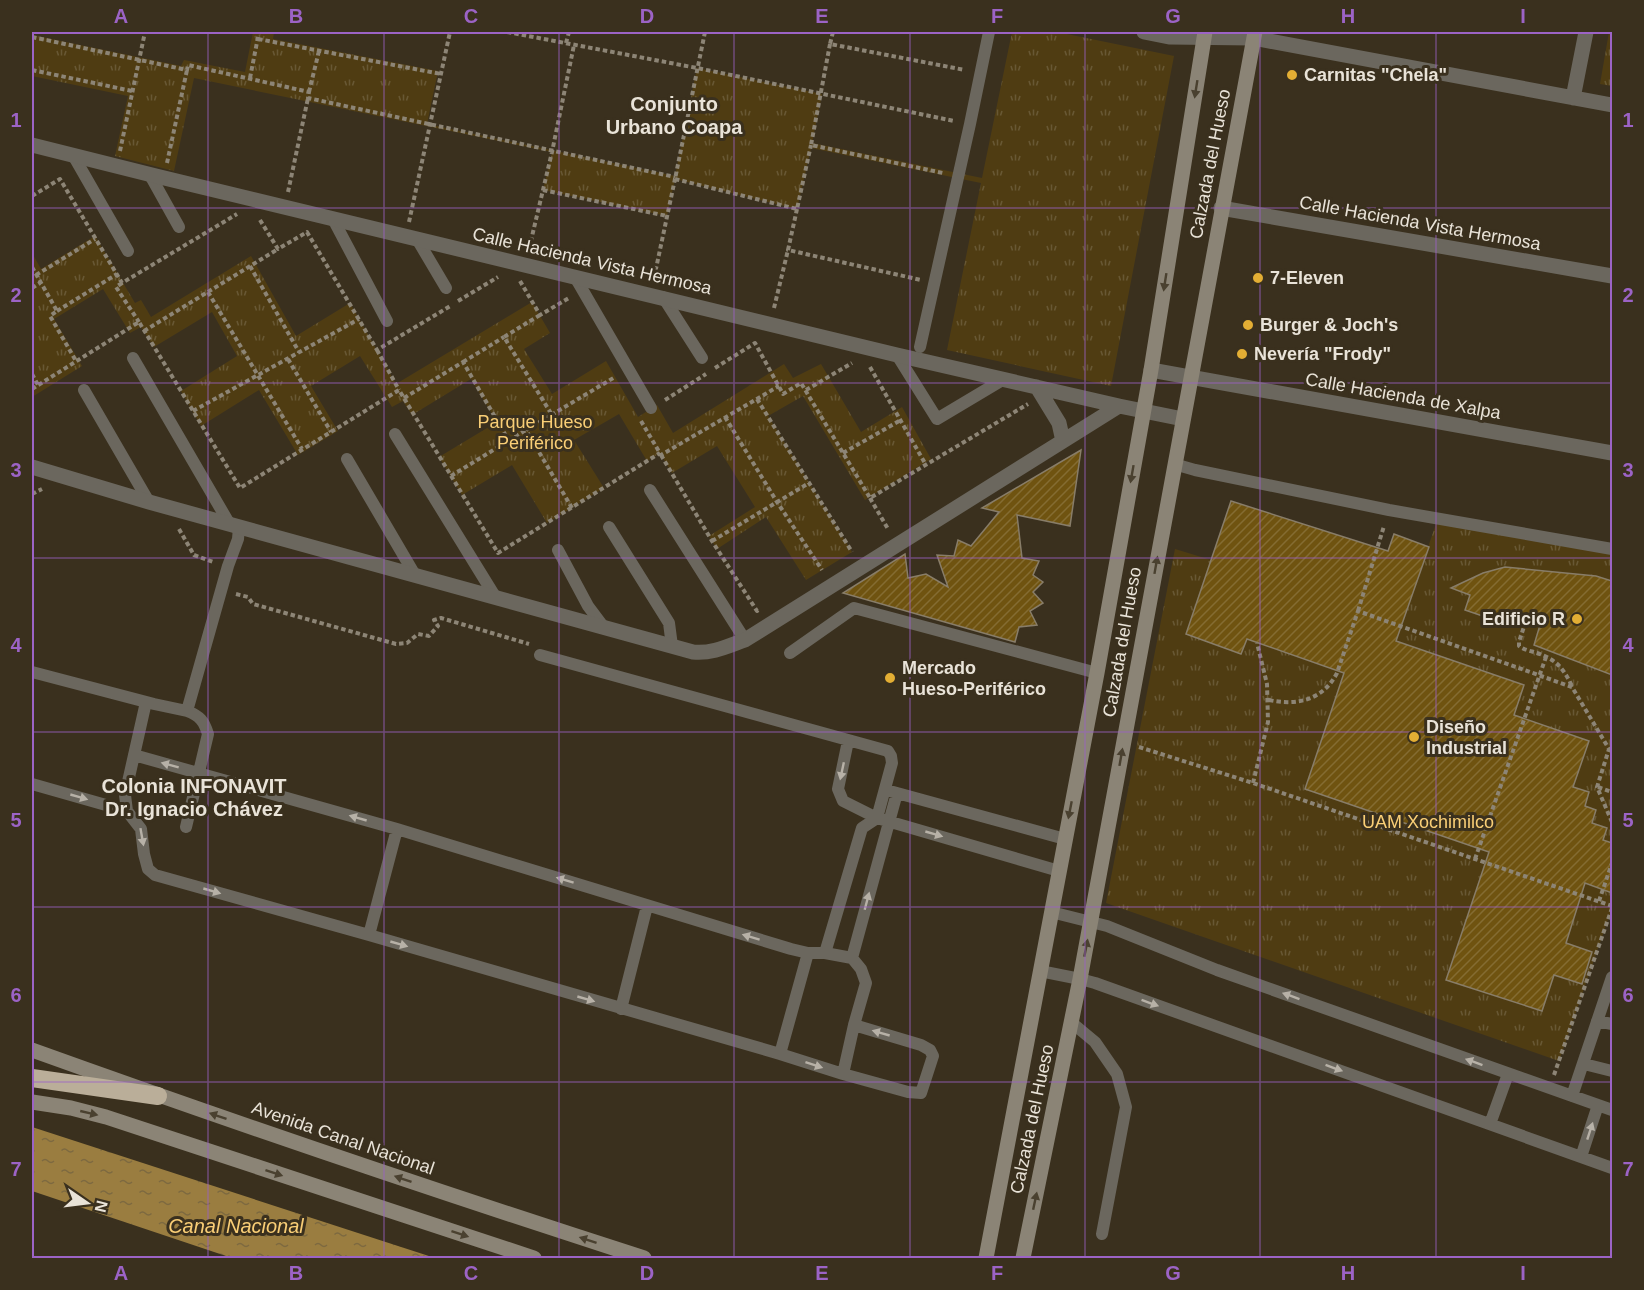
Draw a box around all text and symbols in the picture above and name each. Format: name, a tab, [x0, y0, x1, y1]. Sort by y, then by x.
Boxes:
text: A	[114, 5, 128, 27]
text: B	[289, 5, 303, 27]
text: C	[464, 5, 478, 27]
text: D	[640, 5, 654, 27]
text: E	[815, 5, 829, 27]
text: F	[991, 5, 1003, 27]
text: G	[1165, 5, 1181, 27]
text: H	[1341, 5, 1355, 27]
text: I	[1520, 5, 1526, 27]
place label: Carnitas "Chela"	[1304, 65, 1447, 85]
marker: Carnitas "Chela"	[1285, 68, 1299, 82]
one-way arrow	[1191, 80, 1200, 99]
street label: Calzada del Hueso	[1186, 87, 1234, 241]
district label: Conjunto Urbano Coapa	[606, 93, 743, 138]
text: 1	[10, 109, 22, 131]
text: 1	[1622, 109, 1634, 131]
street label: Calle Hacienda Vista Hermosa	[1298, 192, 1543, 254]
street label: Calle Hacienda Vista Hermosa	[470, 224, 714, 298]
place label: 7-Eleven	[1270, 268, 1344, 288]
marker: 7-Eleven	[1251, 271, 1265, 285]
one-way arrow	[1160, 272, 1169, 291]
text: 2	[10, 284, 22, 306]
text: 2	[1622, 284, 1634, 306]
place label: Burger & Joch's	[1260, 315, 1398, 335]
marker: Burger & Joch's	[1241, 318, 1255, 332]
place label: Nevería "Frody"	[1254, 344, 1391, 364]
marker: Nevería "Frody"	[1235, 347, 1249, 361]
street label: Calle Hacienda de Xalpa	[1304, 369, 1503, 423]
park label: Parque Hueso Periférico	[477, 412, 593, 453]
text: 3	[10, 459, 22, 481]
text: 3	[1622, 459, 1634, 481]
one-way arrow	[1127, 465, 1136, 484]
one-way arrow	[1152, 555, 1161, 574]
street label: Calzada del Hueso	[1099, 565, 1145, 719]
place label: Edificio R	[1482, 609, 1565, 629]
marker: Edificio R	[1570, 612, 1584, 626]
text: 4	[10, 634, 22, 656]
text: 4	[1622, 634, 1634, 656]
place label: Mercado Hueso-Periférico	[902, 658, 1046, 699]
marker: Mercado Hueso-Periférico	[883, 671, 897, 685]
place label: Diseño Industrial	[1426, 717, 1507, 758]
marker: Diseño Industrial	[1407, 730, 1421, 744]
one-way arrow	[1117, 747, 1126, 766]
one-way arrow	[161, 760, 179, 769]
one-way arrow	[837, 762, 846, 781]
district label: Colonia INFONAVIT Dr. Ignacio Chávez	[101, 775, 287, 820]
one-way arrow	[70, 793, 89, 803]
one-way arrow	[1065, 801, 1074, 820]
text: 5	[10, 809, 22, 831]
text: 5	[1622, 809, 1634, 831]
one-way arrow	[349, 812, 367, 822]
park label: UAM Xochimilco	[1362, 812, 1494, 832]
one-way arrow	[137, 828, 146, 847]
one-way arrow	[925, 830, 943, 839]
one-way arrow	[556, 875, 574, 884]
one-way arrow	[203, 886, 221, 896]
one-way arrow	[863, 892, 873, 910]
one-way arrow	[742, 932, 760, 941]
one-way arrow	[1082, 939, 1091, 958]
one-way arrow	[390, 940, 408, 949]
text: 6	[10, 984, 22, 1006]
text: 6	[1622, 984, 1634, 1006]
one-way arrow	[1282, 991, 1300, 1001]
one-way arrow	[577, 994, 596, 1004]
one-way arrow	[1141, 998, 1159, 1008]
one-way arrow	[872, 1028, 890, 1037]
street label: Calzada del Hueso	[1006, 1043, 1058, 1195]
one-way arrow	[1465, 1056, 1483, 1066]
one-way arrow	[805, 1061, 823, 1070]
one-way arrow	[1325, 1064, 1343, 1074]
street label: Avenida Canal Nacional	[249, 1097, 437, 1179]
one-way arrow	[80, 1108, 98, 1118]
one-way arrow	[209, 1111, 227, 1120]
one-way arrow	[1585, 1122, 1595, 1140]
text: 7	[10, 1158, 22, 1180]
text: 7	[1622, 1158, 1634, 1180]
one-way arrow	[266, 1168, 284, 1178]
north arrow	[57, 1173, 117, 1233]
one-way arrow	[394, 1174, 412, 1183]
one-way arrow	[1030, 1192, 1040, 1210]
text: N	[91, 1199, 111, 1214]
water label: Canal Nacional	[168, 1215, 304, 1237]
one-way arrow	[451, 1230, 469, 1239]
one-way arrow	[579, 1235, 597, 1245]
text: A	[114, 1262, 128, 1284]
text: B	[289, 1262, 303, 1284]
text: C	[464, 1262, 478, 1284]
text: D	[640, 1262, 654, 1284]
text: E	[815, 1262, 829, 1284]
text: F	[991, 1262, 1003, 1284]
text: G	[1165, 1262, 1181, 1284]
text: H	[1341, 1262, 1355, 1284]
text: I	[1520, 1262, 1526, 1284]

